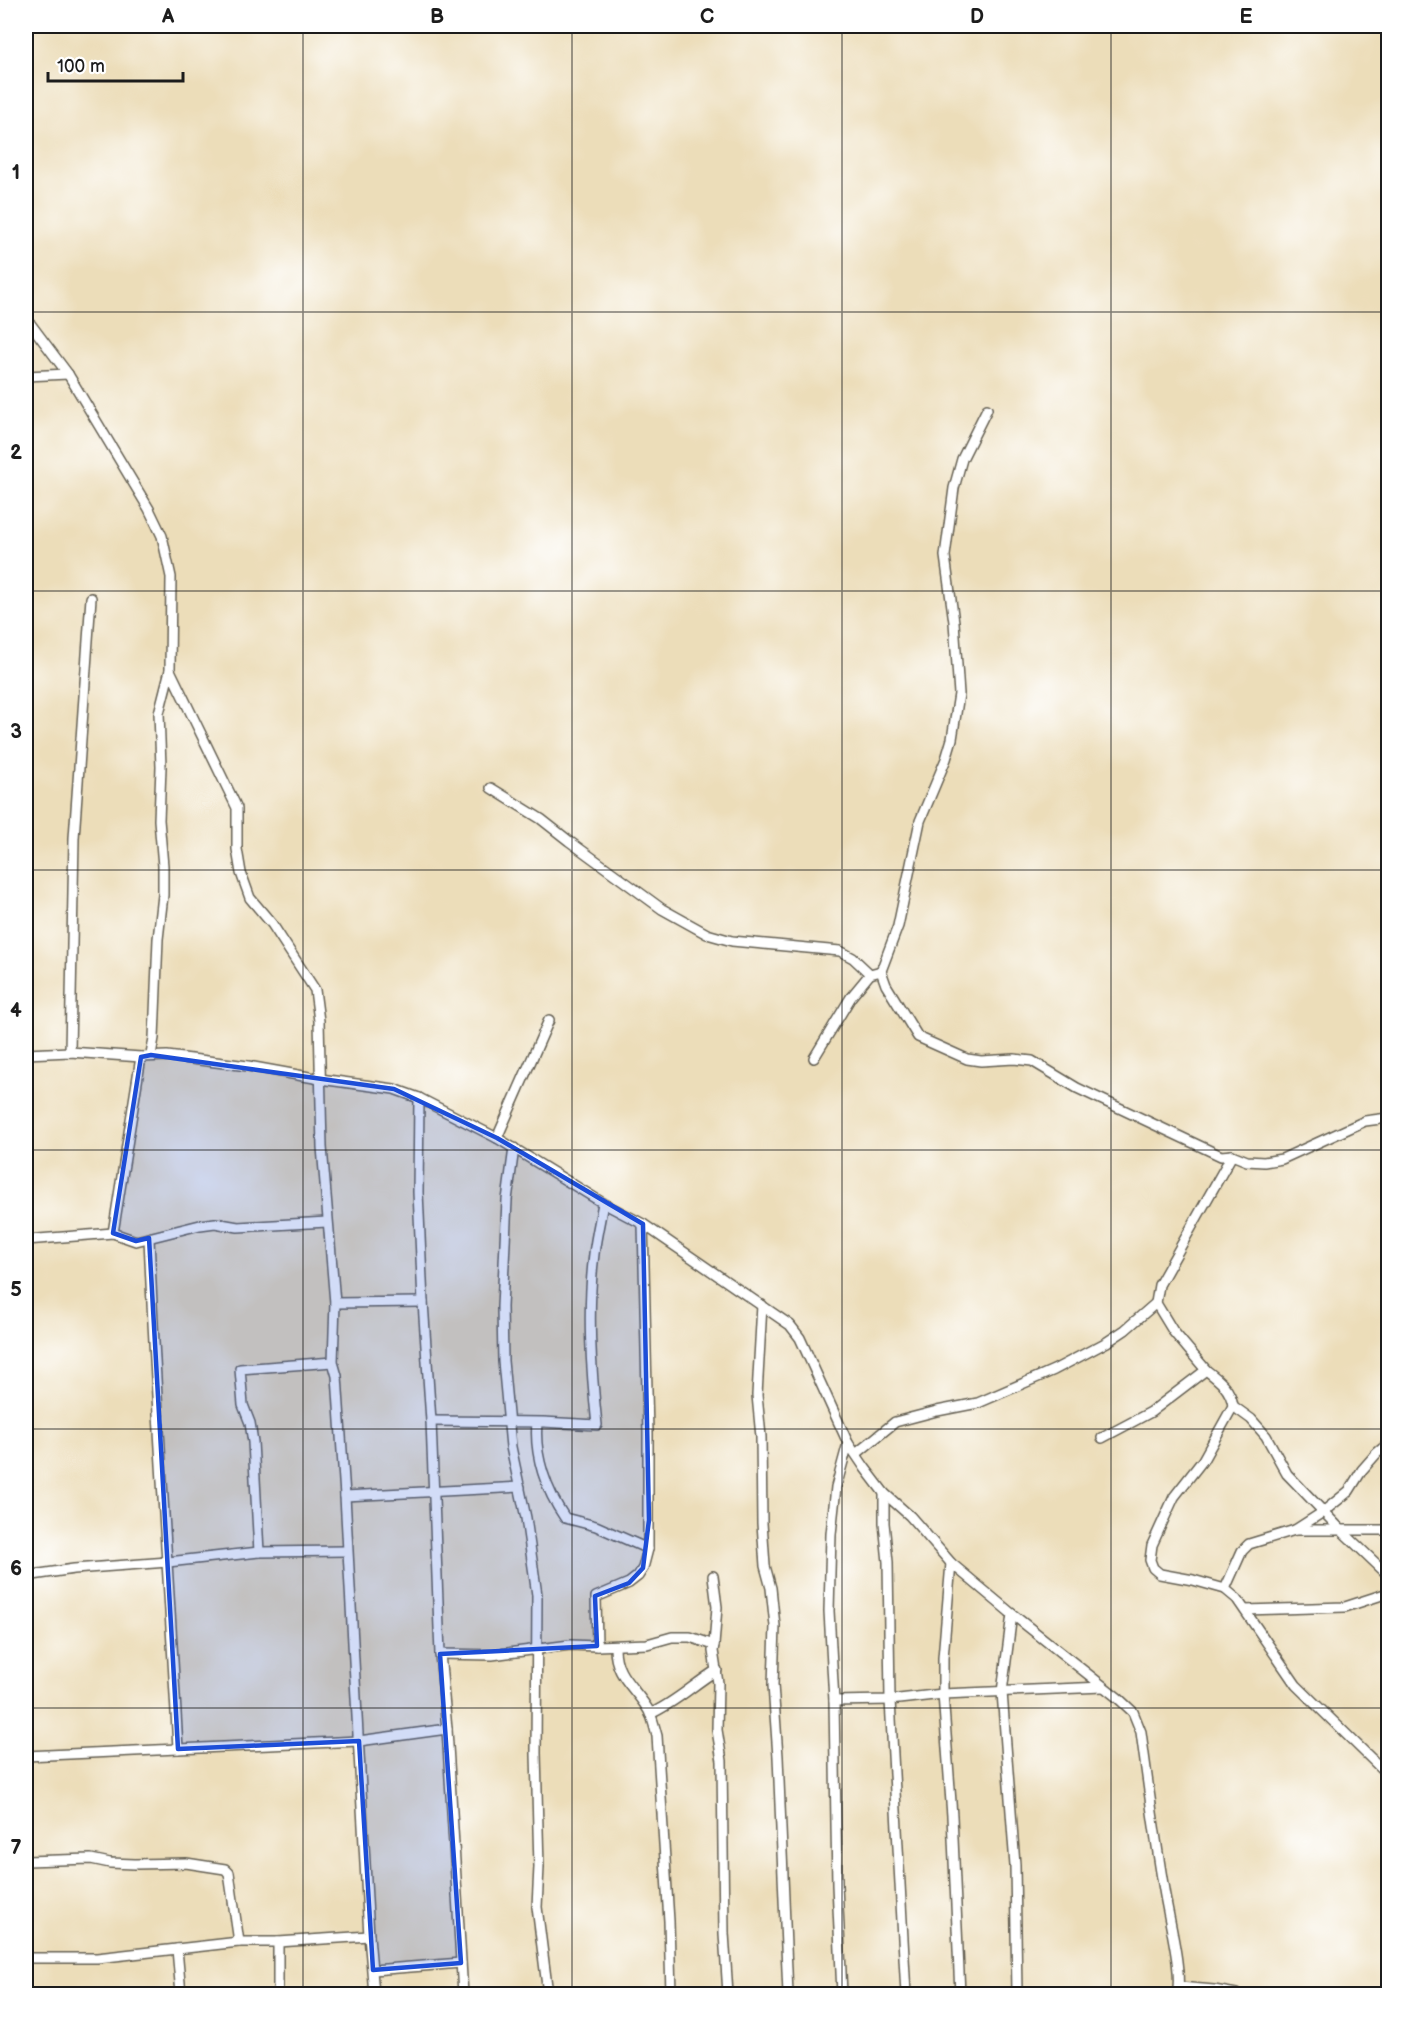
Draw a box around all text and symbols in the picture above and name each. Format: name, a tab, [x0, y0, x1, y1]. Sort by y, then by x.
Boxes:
text: A	[161, 5, 175, 29]
text: B	[430, 5, 444, 29]
text: C	[700, 5, 714, 29]
text: D	[970, 5, 984, 29]
text: E	[1240, 5, 1253, 29]
scale bar	[48, 45, 183, 83]
text: 100 m	[57, 56, 105, 77]
text: 1	[12, 161, 20, 185]
text: 2	[10, 441, 22, 465]
text: 3	[10, 720, 22, 744]
text: 4	[10, 999, 22, 1023]
text: 5	[10, 1278, 22, 1302]
text: 6	[10, 1557, 22, 1581]
text: 7	[10, 1836, 22, 1860]

